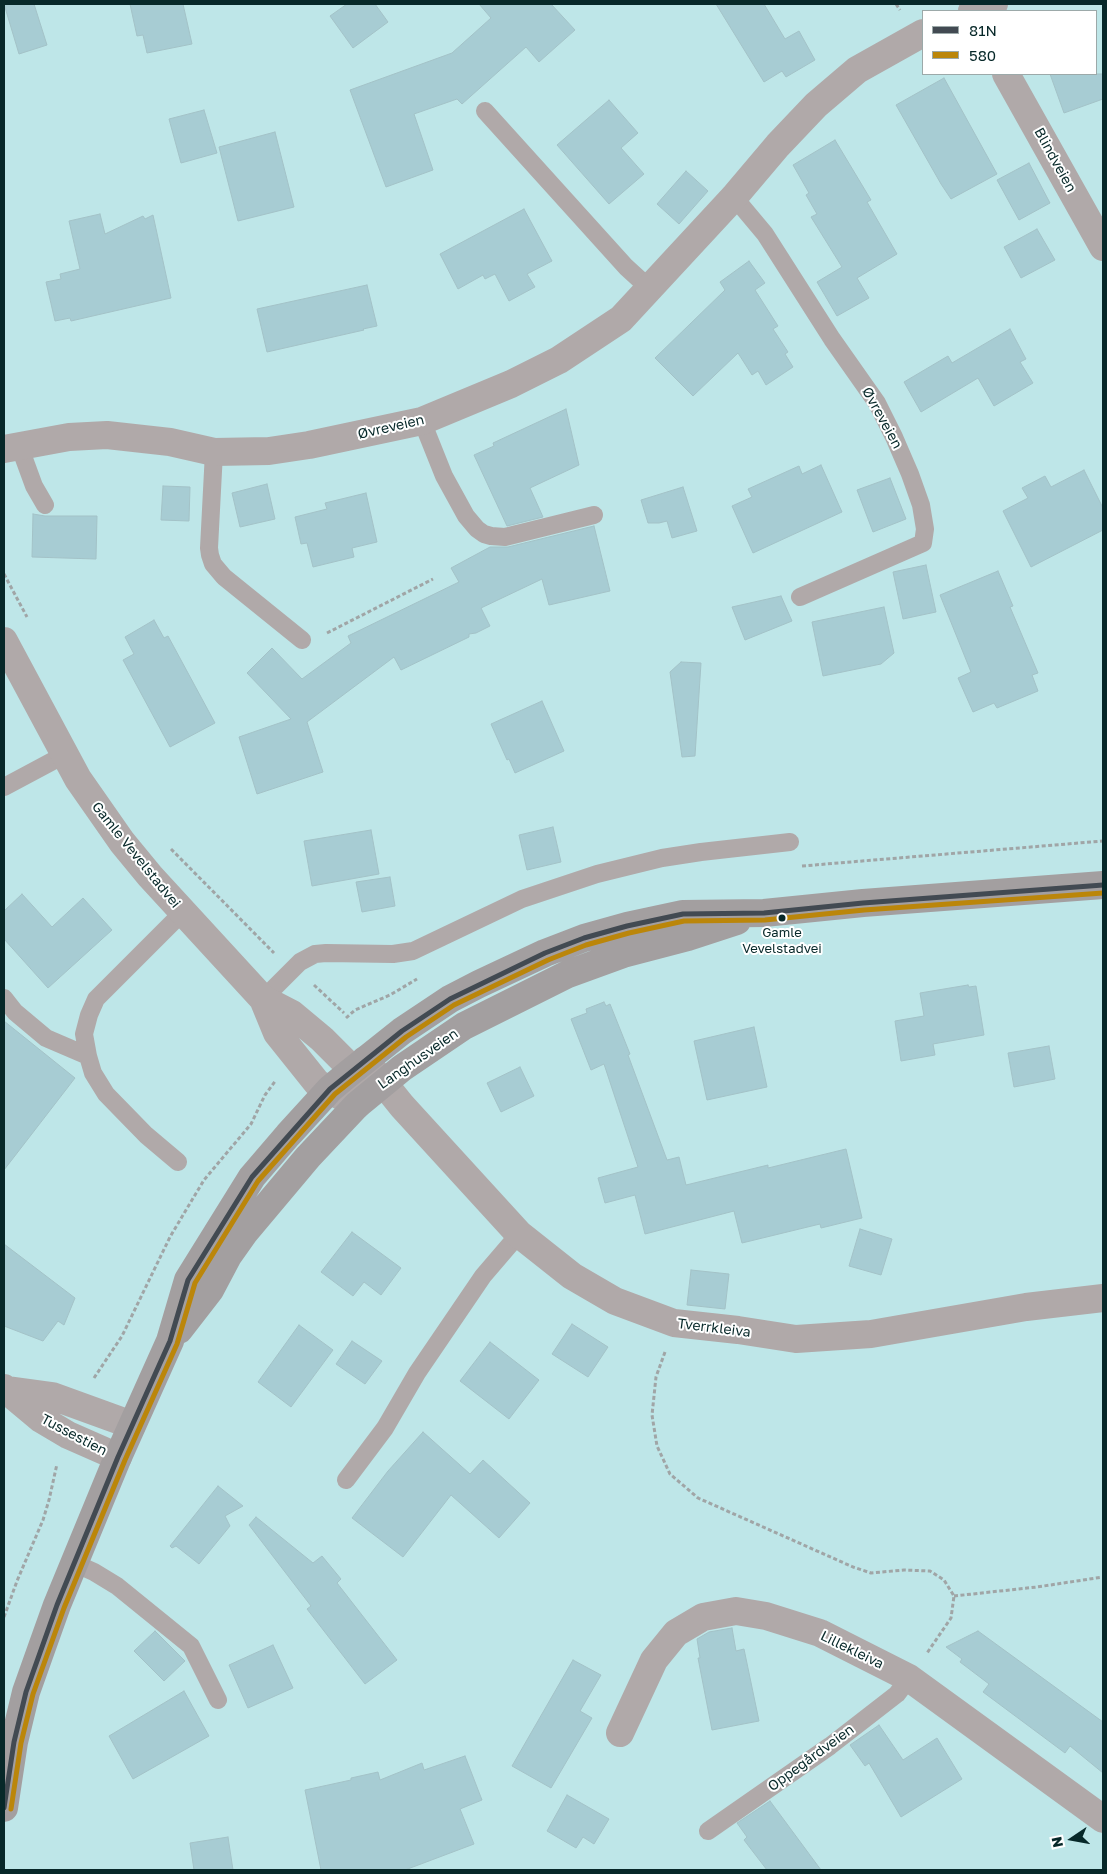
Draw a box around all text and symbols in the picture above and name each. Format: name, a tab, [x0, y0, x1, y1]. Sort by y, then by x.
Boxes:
legend	[922, 10, 1097, 75]
text: 81N	[969, 21, 997, 39]
text: 580	[969, 46, 996, 64]
street label: Blindveien	[1030, 125, 1080, 195]
street label: Øvreveien	[858, 384, 906, 452]
street label: Øvreveien	[356, 411, 426, 443]
street label: Gamle Vevelstadvei	[88, 799, 184, 911]
marker: Gamle Vevelstadvei	[777, 913, 787, 923]
place label: Gamle Vevelstadvei	[742, 925, 822, 956]
street label: Langhusveien	[375, 1025, 461, 1093]
street label: Tverrkleiva	[676, 1315, 752, 1341]
street label: Tussestien	[38, 1411, 110, 1459]
street label: Lillekleiva	[818, 1628, 886, 1672]
street label: Oppegårdveien	[765, 1721, 857, 1795]
north arrow	[1047, 1814, 1097, 1864]
text: N	[1047, 1835, 1066, 1849]

